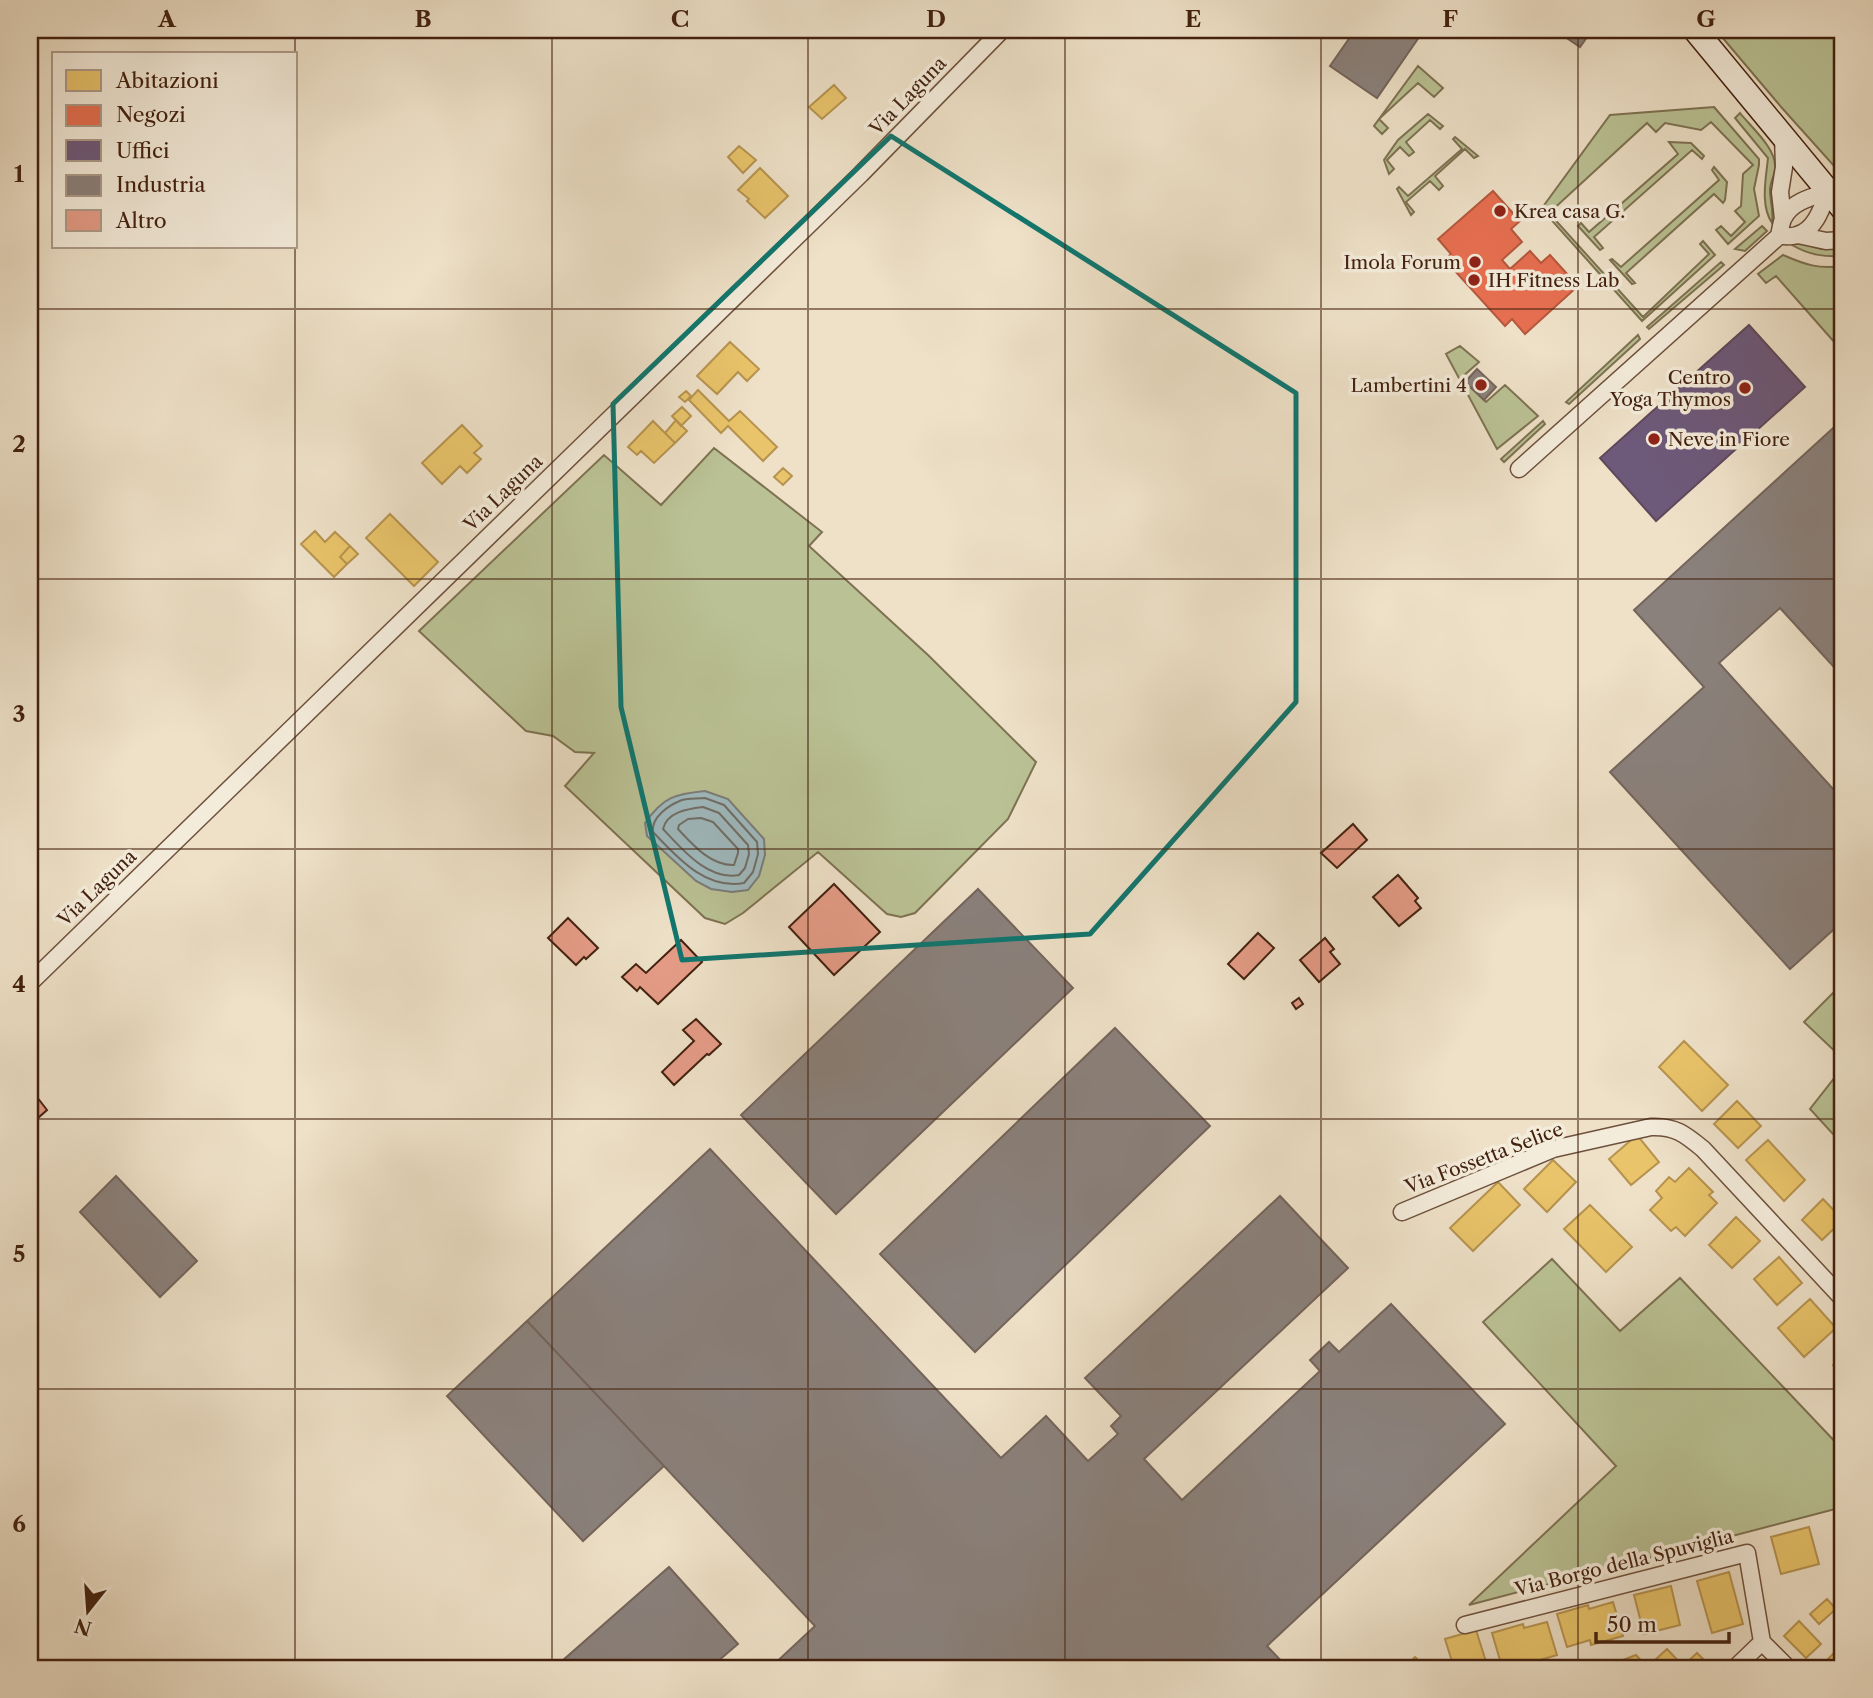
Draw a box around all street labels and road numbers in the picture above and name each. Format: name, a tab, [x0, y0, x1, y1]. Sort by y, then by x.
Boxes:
street label: Via Laguna	[864, 52, 951, 141]
street label: Via Laguna	[458, 450, 547, 537]
street label: Via Laguna	[52, 845, 141, 932]
street label: Via Fossetta Selice	[1401, 1117, 1566, 1199]
street label: Via Borgo della Spuviglia	[1511, 1525, 1736, 1602]

